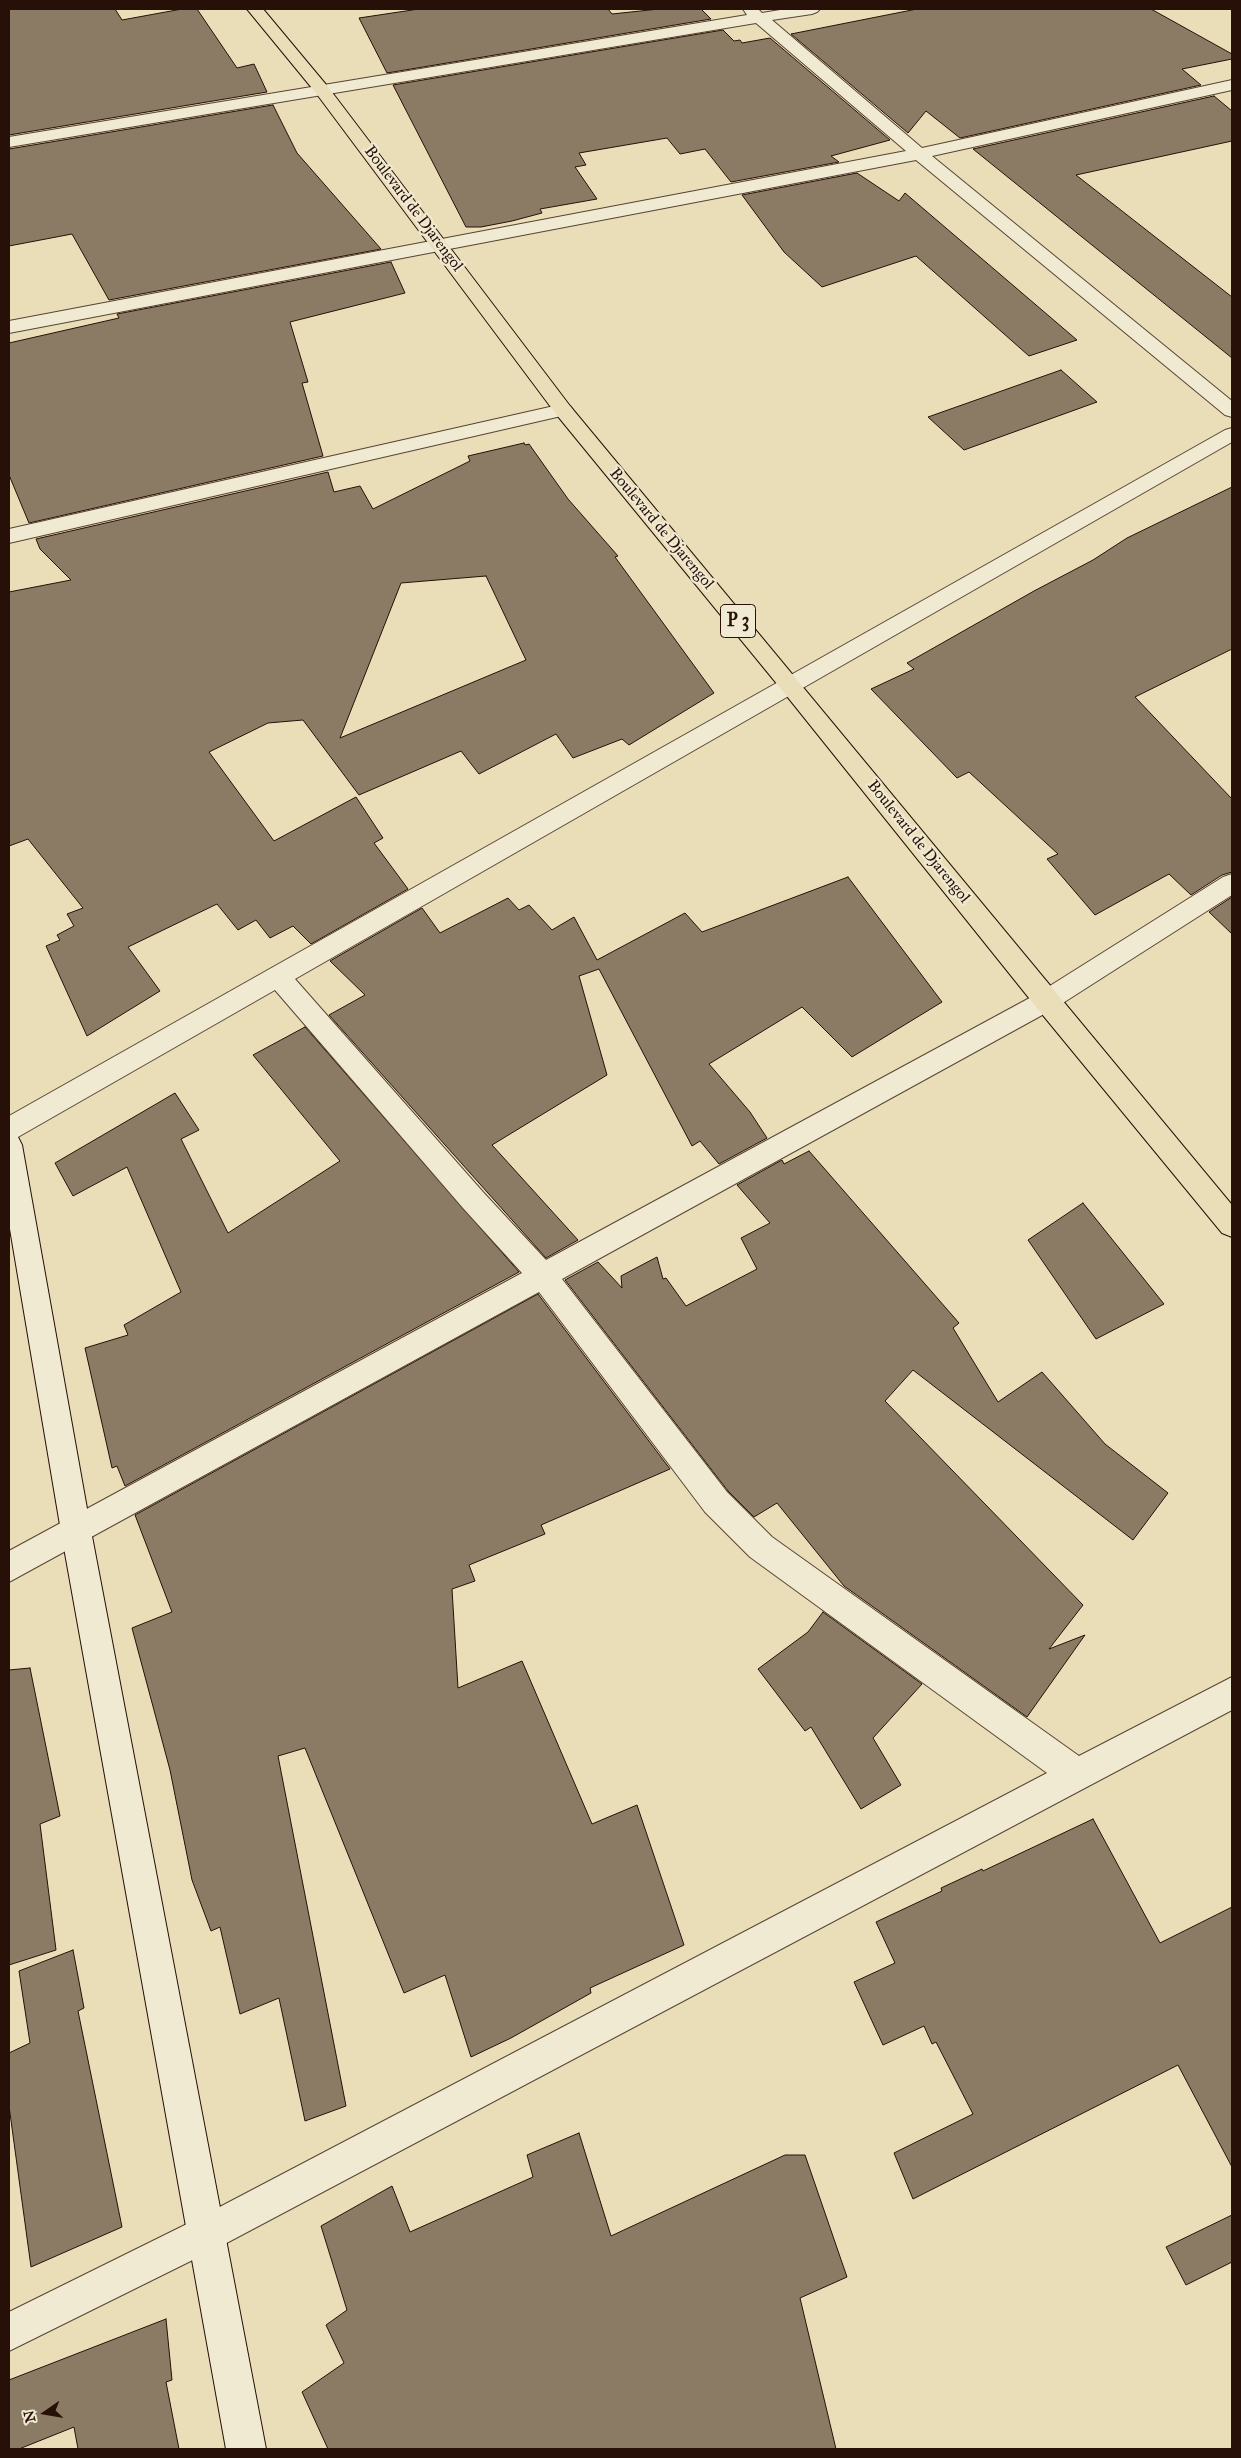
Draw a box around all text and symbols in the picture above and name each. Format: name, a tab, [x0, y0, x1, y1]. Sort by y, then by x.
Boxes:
street label: Boulevard de Djarengol	[359, 142, 467, 276]
street label: Boulevard de Djarengol	[605, 464, 717, 594]
road number: P 3	[720, 604, 756, 638]
street label: Boulevard de Djarengol	[863, 777, 973, 907]
north arrow	[20, 2388, 70, 2438]
text: N	[20, 2409, 40, 2424]

